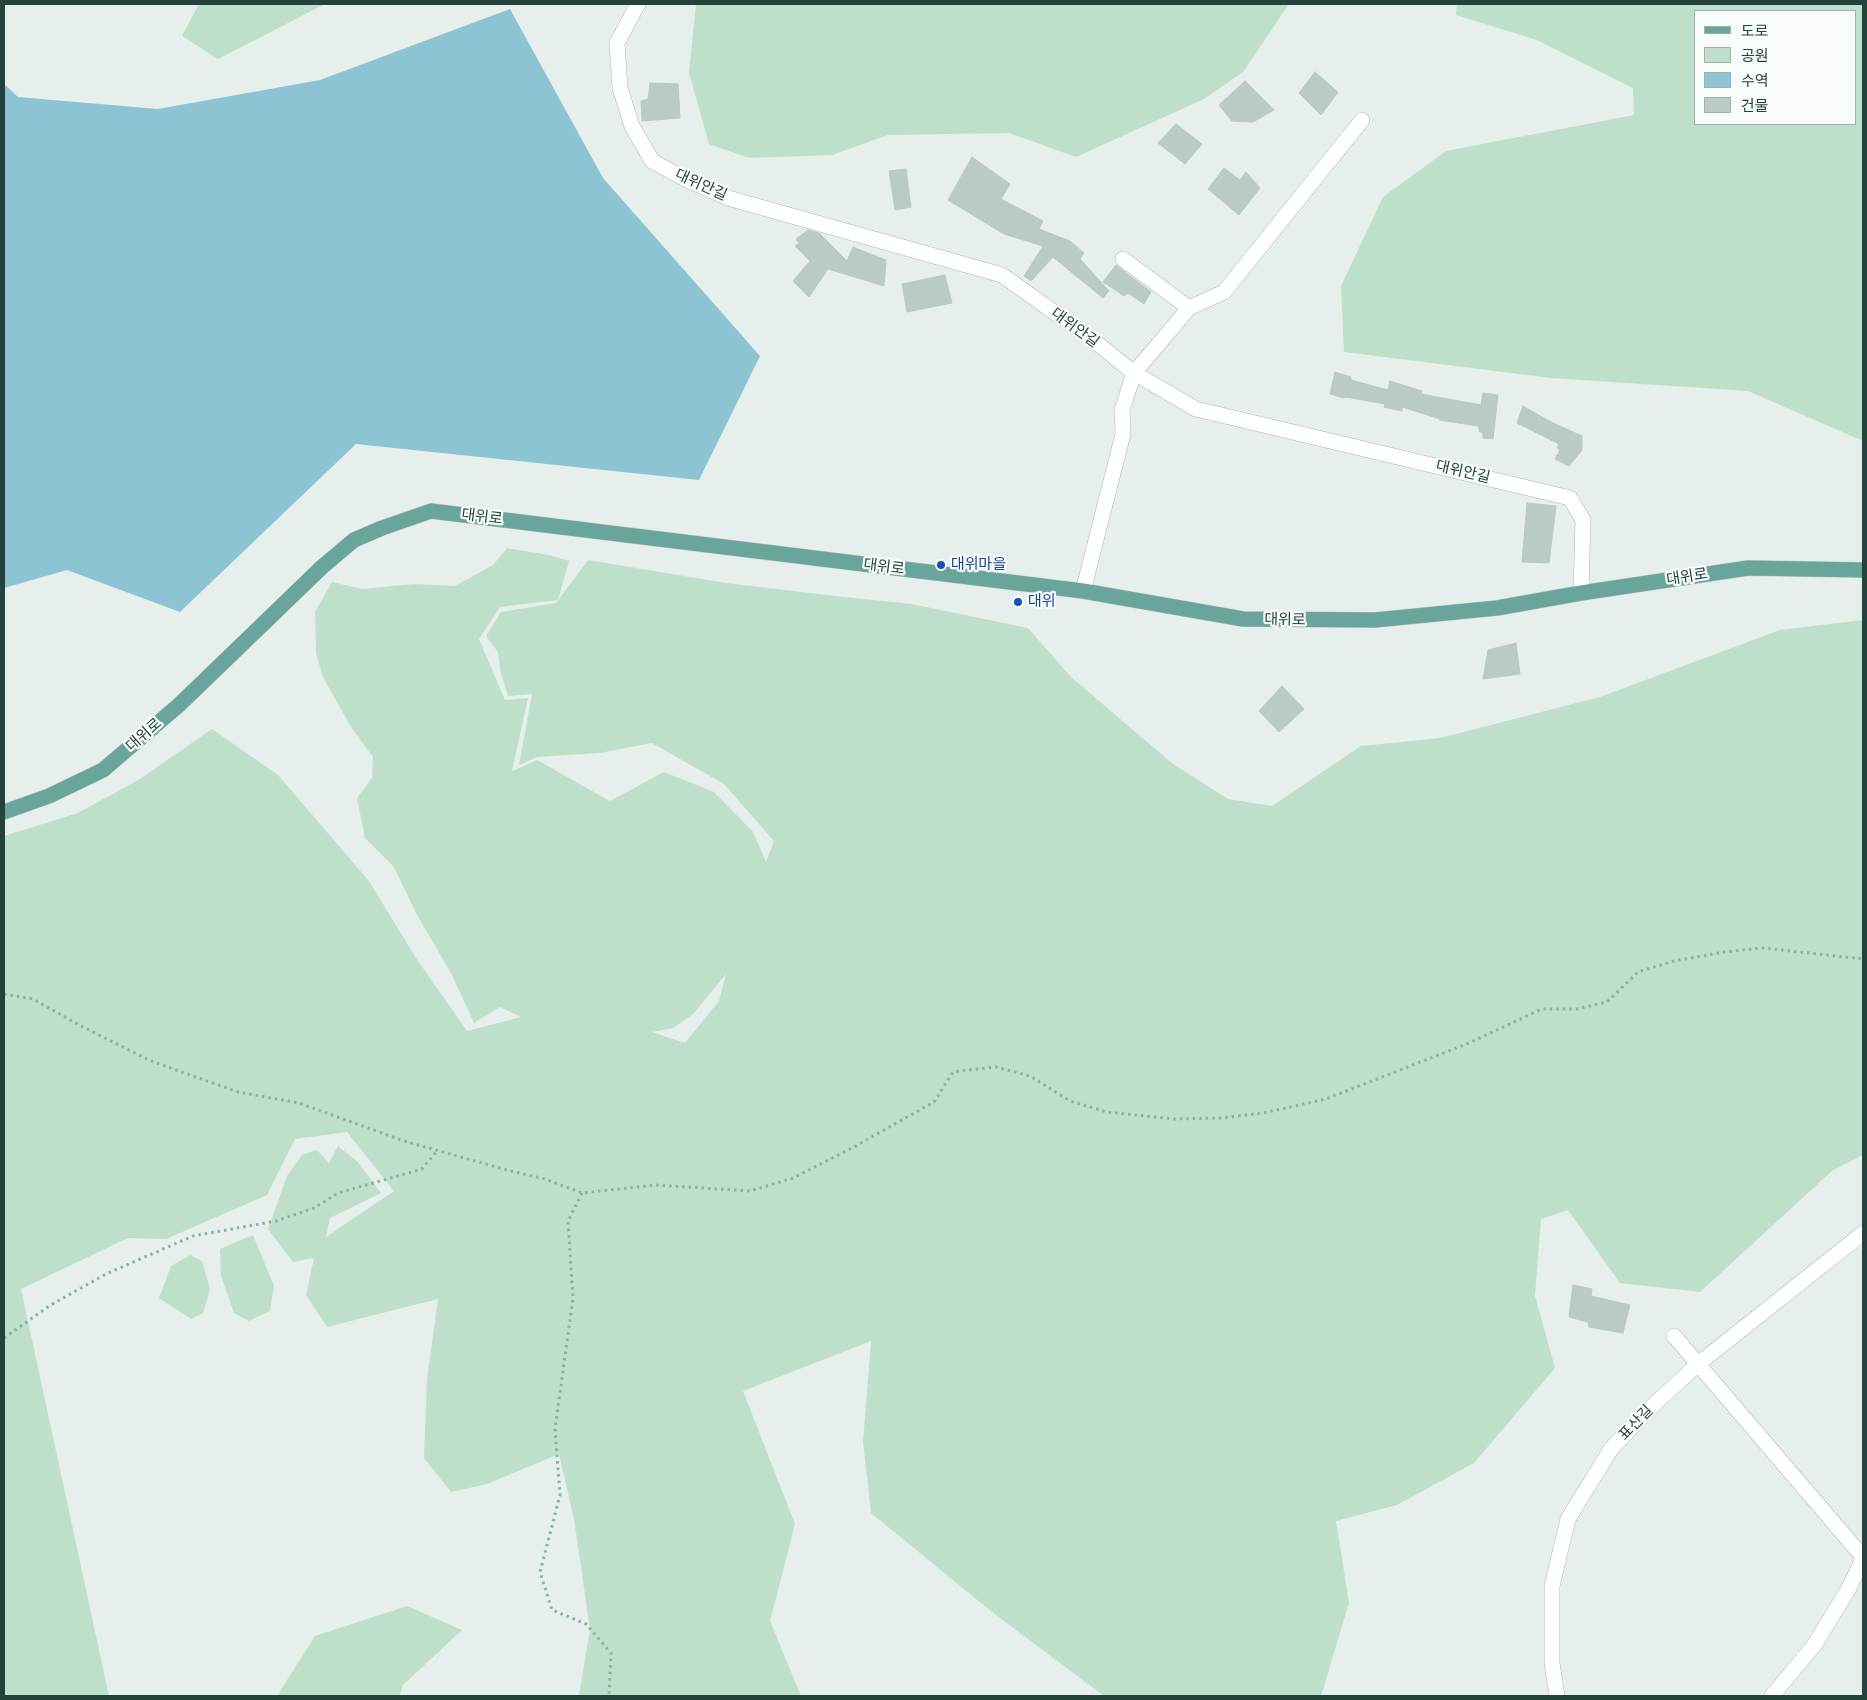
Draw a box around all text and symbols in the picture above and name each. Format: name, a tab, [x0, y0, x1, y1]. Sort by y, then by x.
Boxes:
legend	[1694, 10, 1857, 125]
text: 도로	[1741, 21, 1769, 40]
text: 공원	[1741, 46, 1769, 65]
text: 수역	[1741, 71, 1769, 90]
text: 건물	[1741, 96, 1769, 115]
street label: 대위안길	[672, 166, 730, 204]
street label: 대위안길	[1047, 304, 1103, 352]
street label: 대위안길	[1434, 457, 1492, 487]
street label: 대위로	[460, 506, 504, 528]
street label: 대위로	[862, 556, 906, 578]
place label: 대위마을	[951, 556, 1006, 574]
marker: 대위마을	[935, 559, 947, 571]
street label: 대위로	[1665, 565, 1709, 589]
place label: 대위	[1028, 593, 1056, 611]
marker: 대위	[1012, 596, 1024, 608]
street label: 대위로	[1264, 611, 1306, 629]
street label: 대위로	[122, 715, 166, 755]
street label: 표산길	[1615, 1402, 1657, 1444]

